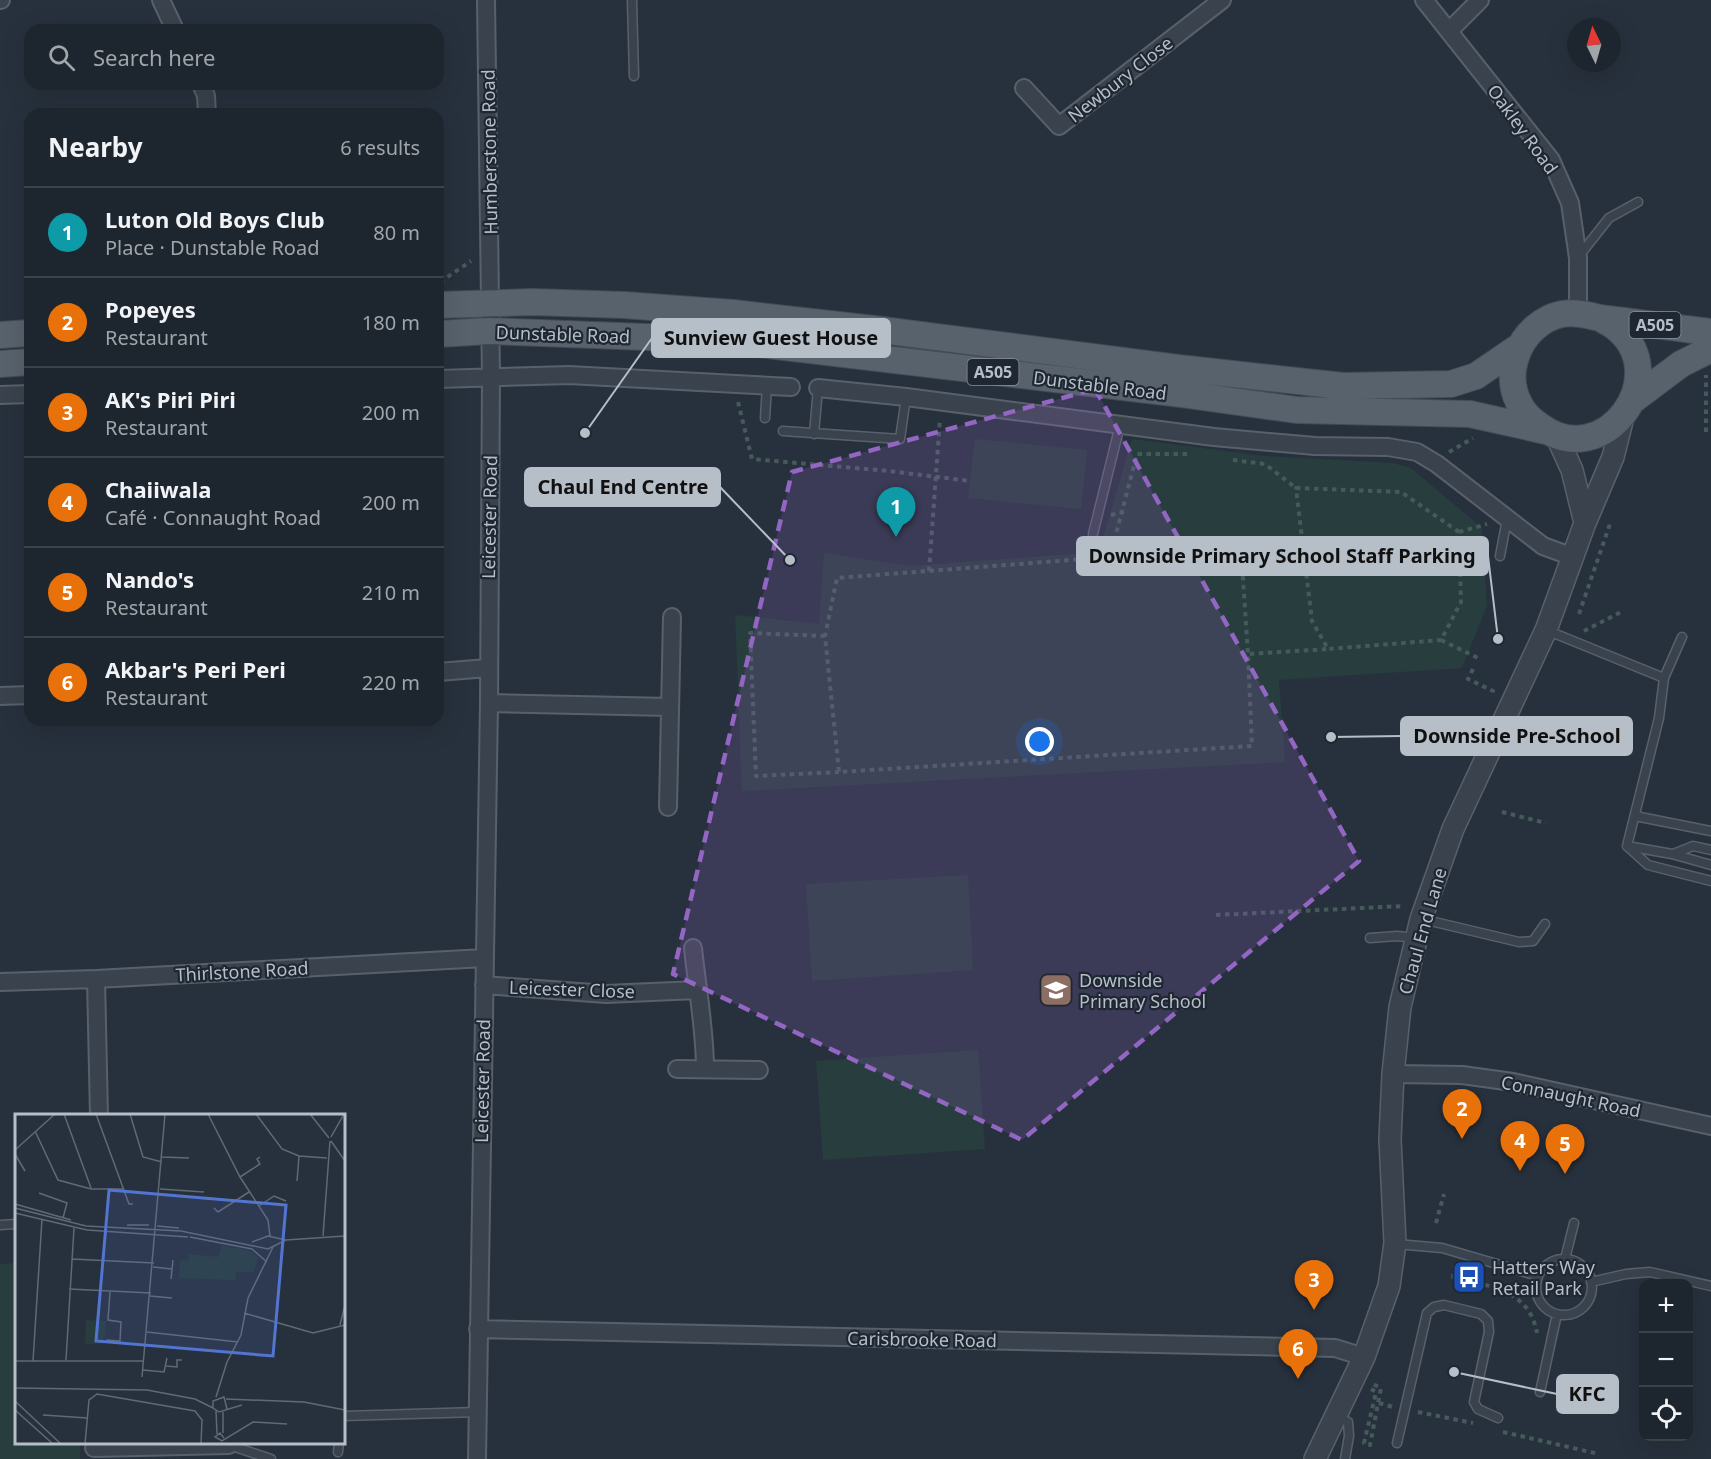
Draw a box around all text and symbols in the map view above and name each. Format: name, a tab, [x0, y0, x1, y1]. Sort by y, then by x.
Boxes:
north arrow	[1567, 18, 1621, 72]
search box	[24, 24, 444, 90]
street label: Newbury Close	[1063, 31, 1177, 127]
icon: search	[45, 41, 78, 74]
text: Search here	[93, 42, 215, 72]
street label: Humberstone Road	[476, 69, 502, 235]
street label: Oakley Road	[1482, 79, 1564, 179]
text: Nearby	[48, 129, 143, 165]
text: 6 results	[340, 134, 420, 161]
text: Luton Old Boys Club	[105, 204, 325, 234]
text: 1	[62, 219, 73, 246]
text: 80 m	[373, 219, 420, 246]
text: Place · Dunstable Road	[105, 234, 319, 261]
text: Popeyes	[105, 294, 196, 324]
text: 2	[62, 309, 73, 336]
text: 180 m	[362, 309, 420, 336]
road number: A505	[1630, 312, 1680, 338]
callout: Sunview Guest House	[652, 319, 890, 357]
street label: Dunstable Road	[495, 320, 631, 348]
text: Restaurant	[105, 324, 208, 351]
text: Sunview Guest House	[664, 324, 878, 351]
road number: A505	[968, 359, 1018, 385]
street label: Dunstable Road	[1032, 365, 1168, 405]
text: AK's Piri Piri	[105, 384, 236, 414]
text: 3	[62, 399, 73, 426]
text: 200 m	[362, 399, 420, 426]
text: Restaurant	[105, 414, 208, 441]
street label: Leicester Road	[476, 455, 502, 579]
callout: Chaul End Centre	[525, 468, 720, 506]
text: Chaul End Centre	[538, 473, 709, 500]
text: Chaiiwala	[105, 474, 212, 504]
pin: 1	[876, 488, 916, 537]
text: 4	[62, 489, 73, 516]
text: 200 m	[362, 489, 420, 516]
text: Café · Connaught Road	[105, 504, 321, 531]
callout: Downside Primary School Staff Parking	[1077, 537, 1488, 575]
text: Downside Primary School Staff Parking	[1088, 542, 1476, 569]
text: Nando's	[105, 564, 194, 594]
text: 5	[62, 579, 73, 606]
text: 210 m	[362, 579, 420, 606]
text: Restaurant	[105, 594, 208, 621]
text: Akbar's Peri Peri	[105, 654, 286, 684]
text: 6	[62, 669, 73, 696]
text: 220 m	[362, 669, 420, 696]
text: Restaurant	[105, 684, 208, 711]
callout: Downside Pre-School	[1401, 717, 1632, 755]
text: Downside Pre-School	[1413, 722, 1621, 749]
your location	[1025, 727, 1054, 756]
street label: Chaul End Lane	[1392, 865, 1452, 997]
street label: Thirlstone Road	[175, 956, 309, 986]
place label: Downside Primary School	[1079, 968, 1206, 1013]
school or university icon: Downside Primary School	[1038, 972, 1074, 1008]
street label: Leicester Close	[509, 975, 635, 1003]
street label: Leicester Road	[469, 1019, 495, 1143]
street label: Connaught Road	[1499, 1069, 1643, 1123]
pin: 2	[1442, 1090, 1482, 1139]
inset map	[15, 1114, 345, 1444]
pin: 4	[1500, 1122, 1540, 1171]
pin: 5	[1546, 1124, 1584, 1174]
place label: Hatters Way Retail Park	[1492, 1255, 1596, 1300]
bus stop icon: Hatters Way Retail Park	[1451, 1259, 1487, 1295]
pin: 3	[1294, 1260, 1334, 1310]
map controls	[1639, 1279, 1693, 1441]
button: +	[1639, 1279, 1693, 1333]
street label: Carisbrooke Road	[847, 1326, 997, 1352]
pin: 6	[1278, 1330, 1318, 1379]
button: −	[1639, 1333, 1693, 1387]
callout: KFC	[1557, 1375, 1618, 1413]
text: KFC	[1568, 1380, 1606, 1407]
button: locate	[1639, 1387, 1693, 1441]

